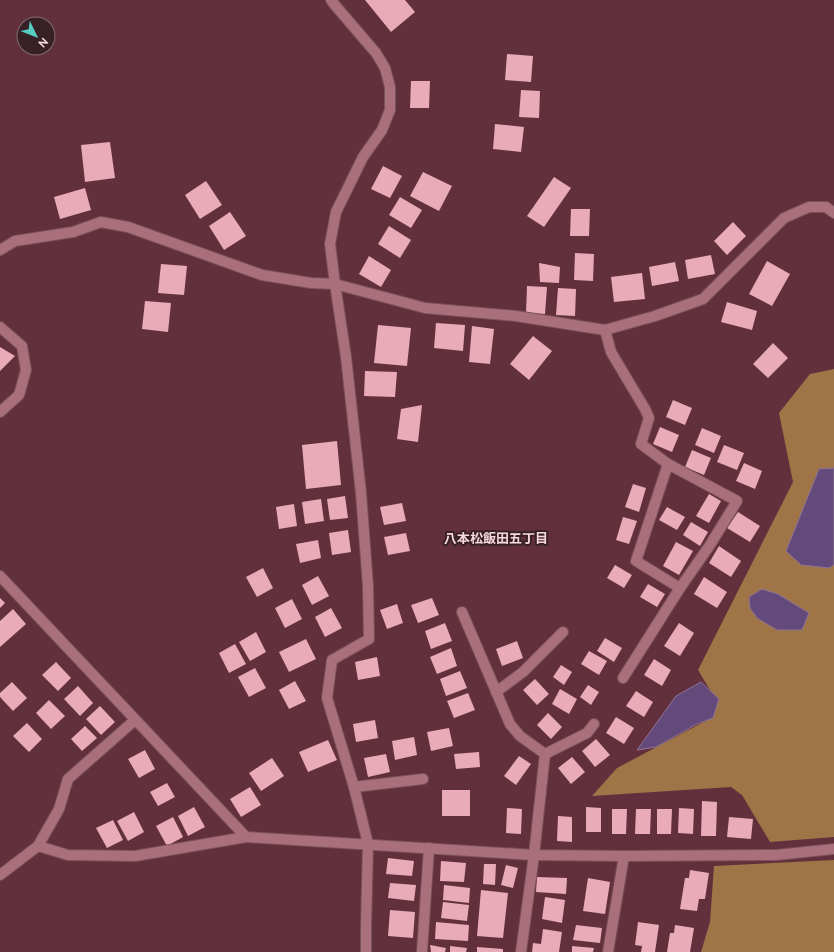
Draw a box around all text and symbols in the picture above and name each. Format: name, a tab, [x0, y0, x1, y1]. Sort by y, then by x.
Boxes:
north arrow	[16, 16, 56, 56]
text: N	[35, 35, 51, 50]
district label: 八本松飯田五丁目	[444, 531, 548, 546]

